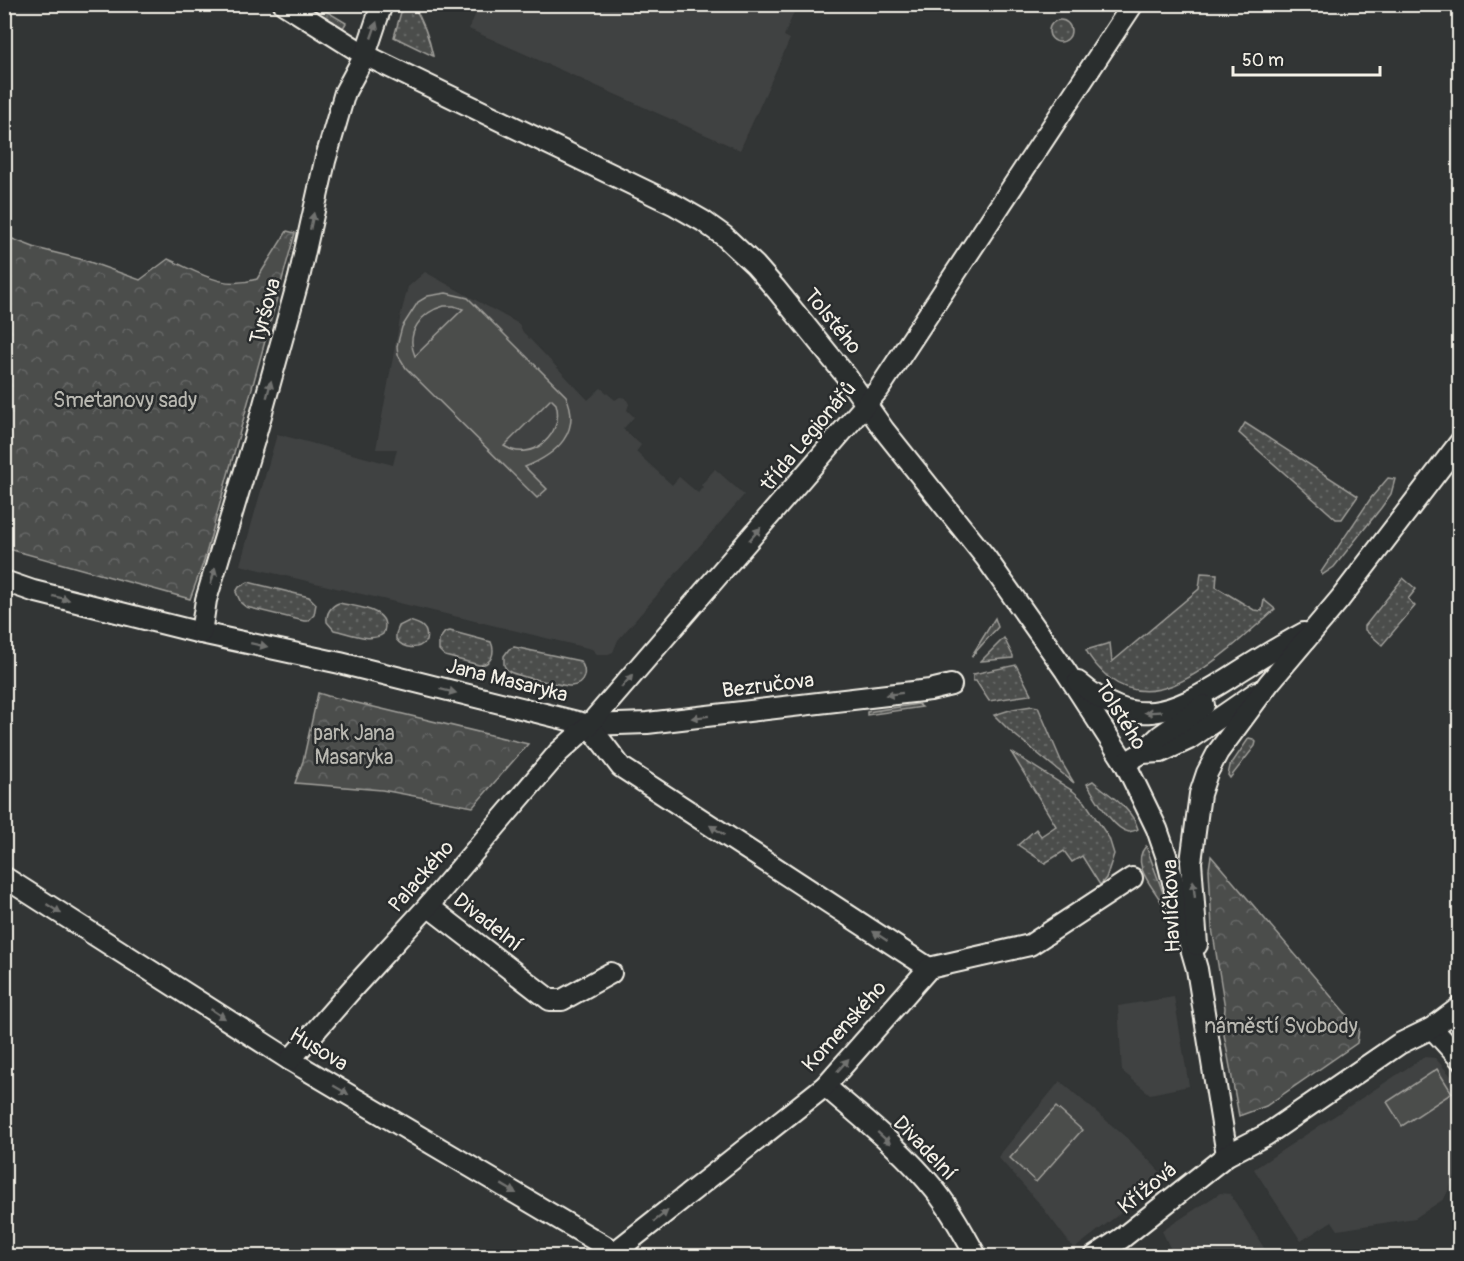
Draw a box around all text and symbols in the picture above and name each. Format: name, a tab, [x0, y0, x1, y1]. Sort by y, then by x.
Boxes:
one-way arrow	[370, 21, 379, 39]
scale bar	[1233, 39, 1380, 77]
text: 50 m	[1242, 49, 1284, 72]
one-way arrow	[308, 212, 317, 231]
street label: Tyršova	[244, 275, 287, 347]
street label: Tolstého	[798, 283, 867, 360]
street label: třída Legionářů	[754, 376, 862, 498]
one-way arrow	[264, 380, 274, 398]
park label: Smetanovy sady	[53, 387, 197, 414]
one-way arrow	[748, 527, 761, 542]
one-way arrow	[209, 567, 218, 585]
one-way arrow	[51, 593, 70, 603]
one-way arrow	[249, 641, 268, 651]
street label: Jana Masaryka	[443, 652, 571, 709]
street label: Bezručova	[720, 666, 816, 705]
one-way arrow	[620, 674, 633, 689]
street label: Tolstého	[1089, 675, 1152, 755]
one-way arrow	[439, 686, 457, 696]
one-way arrow	[884, 690, 903, 699]
one-way arrow	[1144, 707, 1163, 717]
one-way arrow	[690, 712, 709, 722]
park label: park Jana Masaryka	[313, 720, 395, 771]
one-way arrow	[708, 824, 725, 835]
street label: Palackého	[383, 835, 460, 918]
street label: Havlíčkova	[1156, 859, 1187, 953]
one-way arrow	[1189, 880, 1199, 899]
street label: Divadelní	[448, 887, 528, 958]
one-way arrow	[46, 903, 62, 914]
one-way arrow	[872, 931, 888, 942]
street label: Komenského	[796, 975, 892, 1078]
one-way arrow	[210, 1008, 226, 1019]
park label: náměstí Svobody	[1204, 1013, 1358, 1040]
street label: Husova	[284, 1021, 353, 1077]
one-way arrow	[836, 1058, 849, 1073]
one-way arrow	[333, 1084, 349, 1095]
street label: Divadelní	[887, 1110, 962, 1187]
one-way arrow	[876, 1131, 891, 1144]
street label: Křížová	[1112, 1156, 1182, 1220]
one-way arrow	[501, 1184, 518, 1194]
one-way arrow	[653, 1210, 668, 1223]

